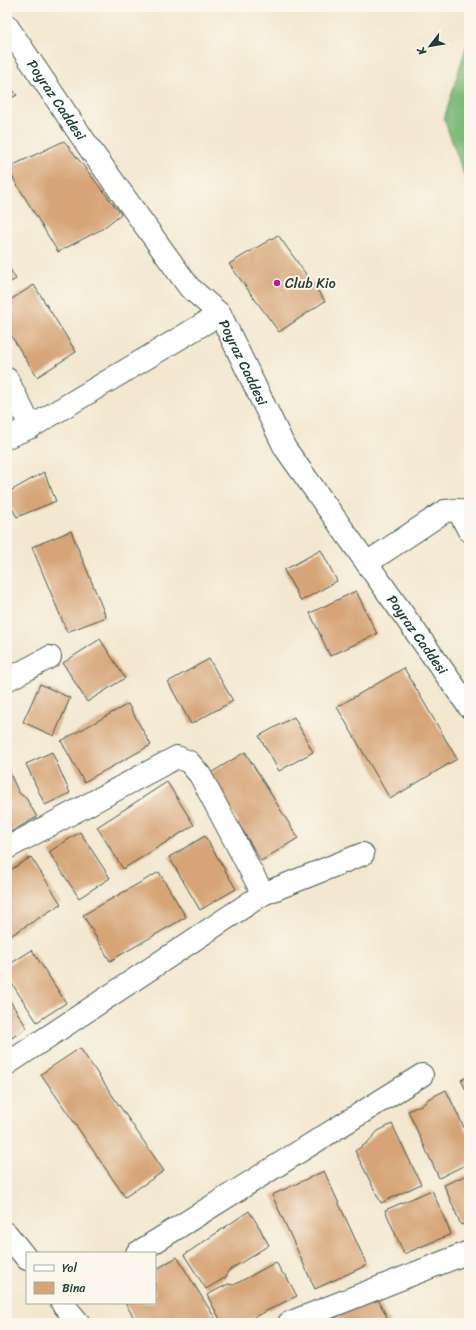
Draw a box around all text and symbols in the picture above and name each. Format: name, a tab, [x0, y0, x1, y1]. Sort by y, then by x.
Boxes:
north arrow	[410, 26, 450, 66]
text: K	[411, 42, 432, 60]
street label: Poyraz Caddesi	[20, 54, 93, 147]
place label: Club Kio	[285, 271, 336, 296]
marker: Club Kio	[272, 278, 282, 288]
street label: Poyraz Caddesi	[211, 315, 275, 411]
street label: Poyraz Caddesi	[380, 589, 455, 681]
legend	[26, 1252, 156, 1304]
text: Yol	[62, 1257, 77, 1279]
text: Bina	[62, 1277, 86, 1299]

